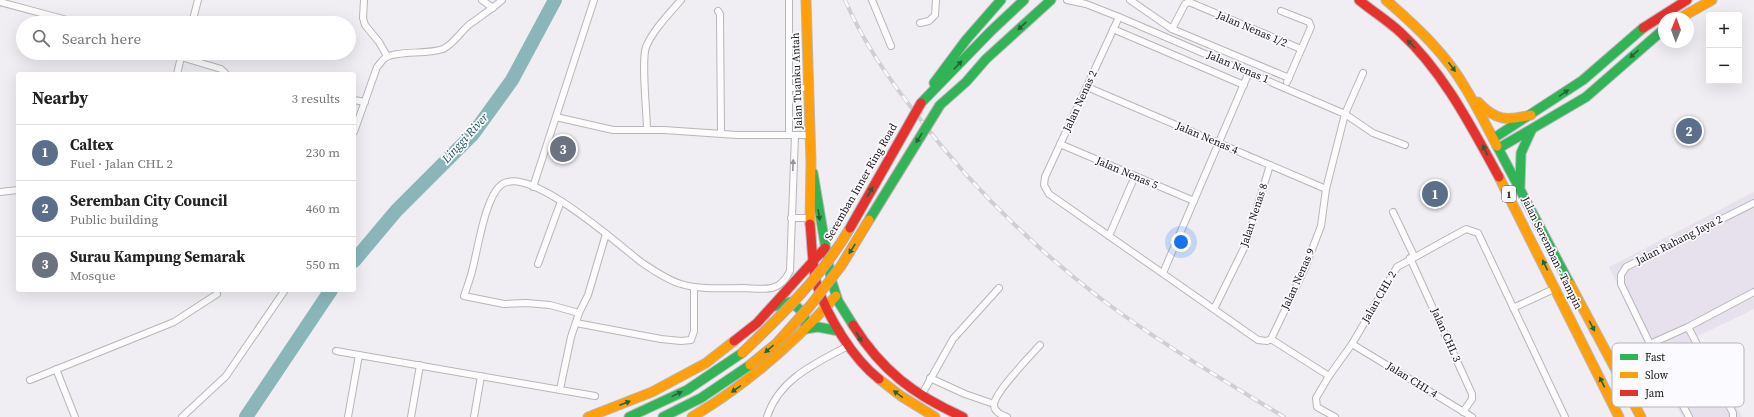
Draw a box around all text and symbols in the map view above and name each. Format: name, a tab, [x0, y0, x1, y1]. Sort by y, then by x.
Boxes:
street label: Jalan Nenas 1/2	[1214, 7, 1290, 51]
north arrow	[1658, 12, 1694, 48]
map controls	[1706, 12, 1742, 84]
button: +	[1706, 12, 1742, 48]
search box	[16, 16, 356, 60]
one-way arrow	[1017, 21, 1027, 31]
icon: search	[30, 27, 52, 49]
text: Search here	[62, 28, 141, 49]
street label: Jalan Tuanku Antah	[788, 32, 806, 131]
one-way arrow	[1406, 39, 1416, 49]
street label: Jalan Nenas 1	[1204, 47, 1271, 87]
button: −	[1706, 48, 1742, 84]
one-way arrow	[1628, 49, 1639, 58]
one-way arrow	[953, 60, 963, 70]
one-way arrow	[1448, 62, 1456, 73]
street label: Jalan Nenas 2	[1059, 67, 1101, 135]
text: Nearby	[32, 86, 88, 110]
one-way arrow	[1559, 89, 1569, 97]
text: 3 results	[292, 90, 340, 107]
water label: Linggi River	[438, 109, 492, 167]
pin: 2	[1676, 116, 1702, 146]
street label: Jalan Nenas 4	[1173, 118, 1241, 158]
street label: Seremban Inner Ring Road	[821, 120, 901, 243]
one-way arrow	[916, 132, 923, 144]
text: Caltex	[70, 134, 113, 155]
pin: 3	[550, 134, 576, 164]
text: 1	[41, 144, 49, 161]
text: 230 m	[306, 144, 340, 161]
one-way arrow	[1481, 144, 1488, 156]
street label: Jalan Nenas 5	[1093, 153, 1161, 193]
text: Fuel · Jalan CHL 2	[70, 155, 173, 172]
one-way arrow	[790, 159, 797, 171]
pin: 1	[1422, 179, 1448, 209]
street label: Jalan Nenas 8	[1236, 181, 1271, 250]
one-way arrow	[866, 186, 873, 198]
road number: 1	[1502, 186, 1516, 202]
text: Seremban City Council	[70, 190, 228, 211]
street label: Jalan Seremban - Tampin	[1518, 193, 1586, 312]
text: 2	[41, 200, 49, 217]
text: 460 m	[306, 200, 340, 217]
one-way arrow	[817, 208, 823, 221]
text: Public building	[70, 211, 158, 228]
street label: Jalan Rahang Jaya 2	[1632, 211, 1725, 269]
your location	[1171, 232, 1191, 252]
one-way arrow	[848, 244, 856, 254]
text: Surau Kampung Semarak	[70, 246, 245, 267]
street label: Jalan Nenas 9	[1277, 246, 1318, 313]
text: 3	[41, 256, 49, 273]
text: 550 m	[306, 256, 340, 273]
one-way arrow	[1542, 260, 1548, 271]
text: Mosque	[70, 267, 116, 284]
street label: Jalan CHL 2	[1358, 268, 1400, 327]
street label: Jalan CHL 3	[1427, 305, 1465, 365]
one-way arrow	[1589, 320, 1595, 332]
one-way arrow	[855, 332, 863, 342]
legend	[1612, 343, 1744, 407]
one-way arrow	[764, 345, 775, 354]
text: Fast	[1645, 350, 1665, 365]
street label: Jalan CHL 4	[1383, 358, 1441, 402]
text: Slow	[1645, 368, 1669, 383]
one-way arrow	[1599, 376, 1605, 388]
one-way arrow	[731, 385, 742, 394]
text: Jam	[1644, 386, 1664, 401]
one-way arrow	[893, 390, 904, 398]
one-way arrow	[671, 391, 683, 397]
one-way arrow	[619, 399, 631, 405]

